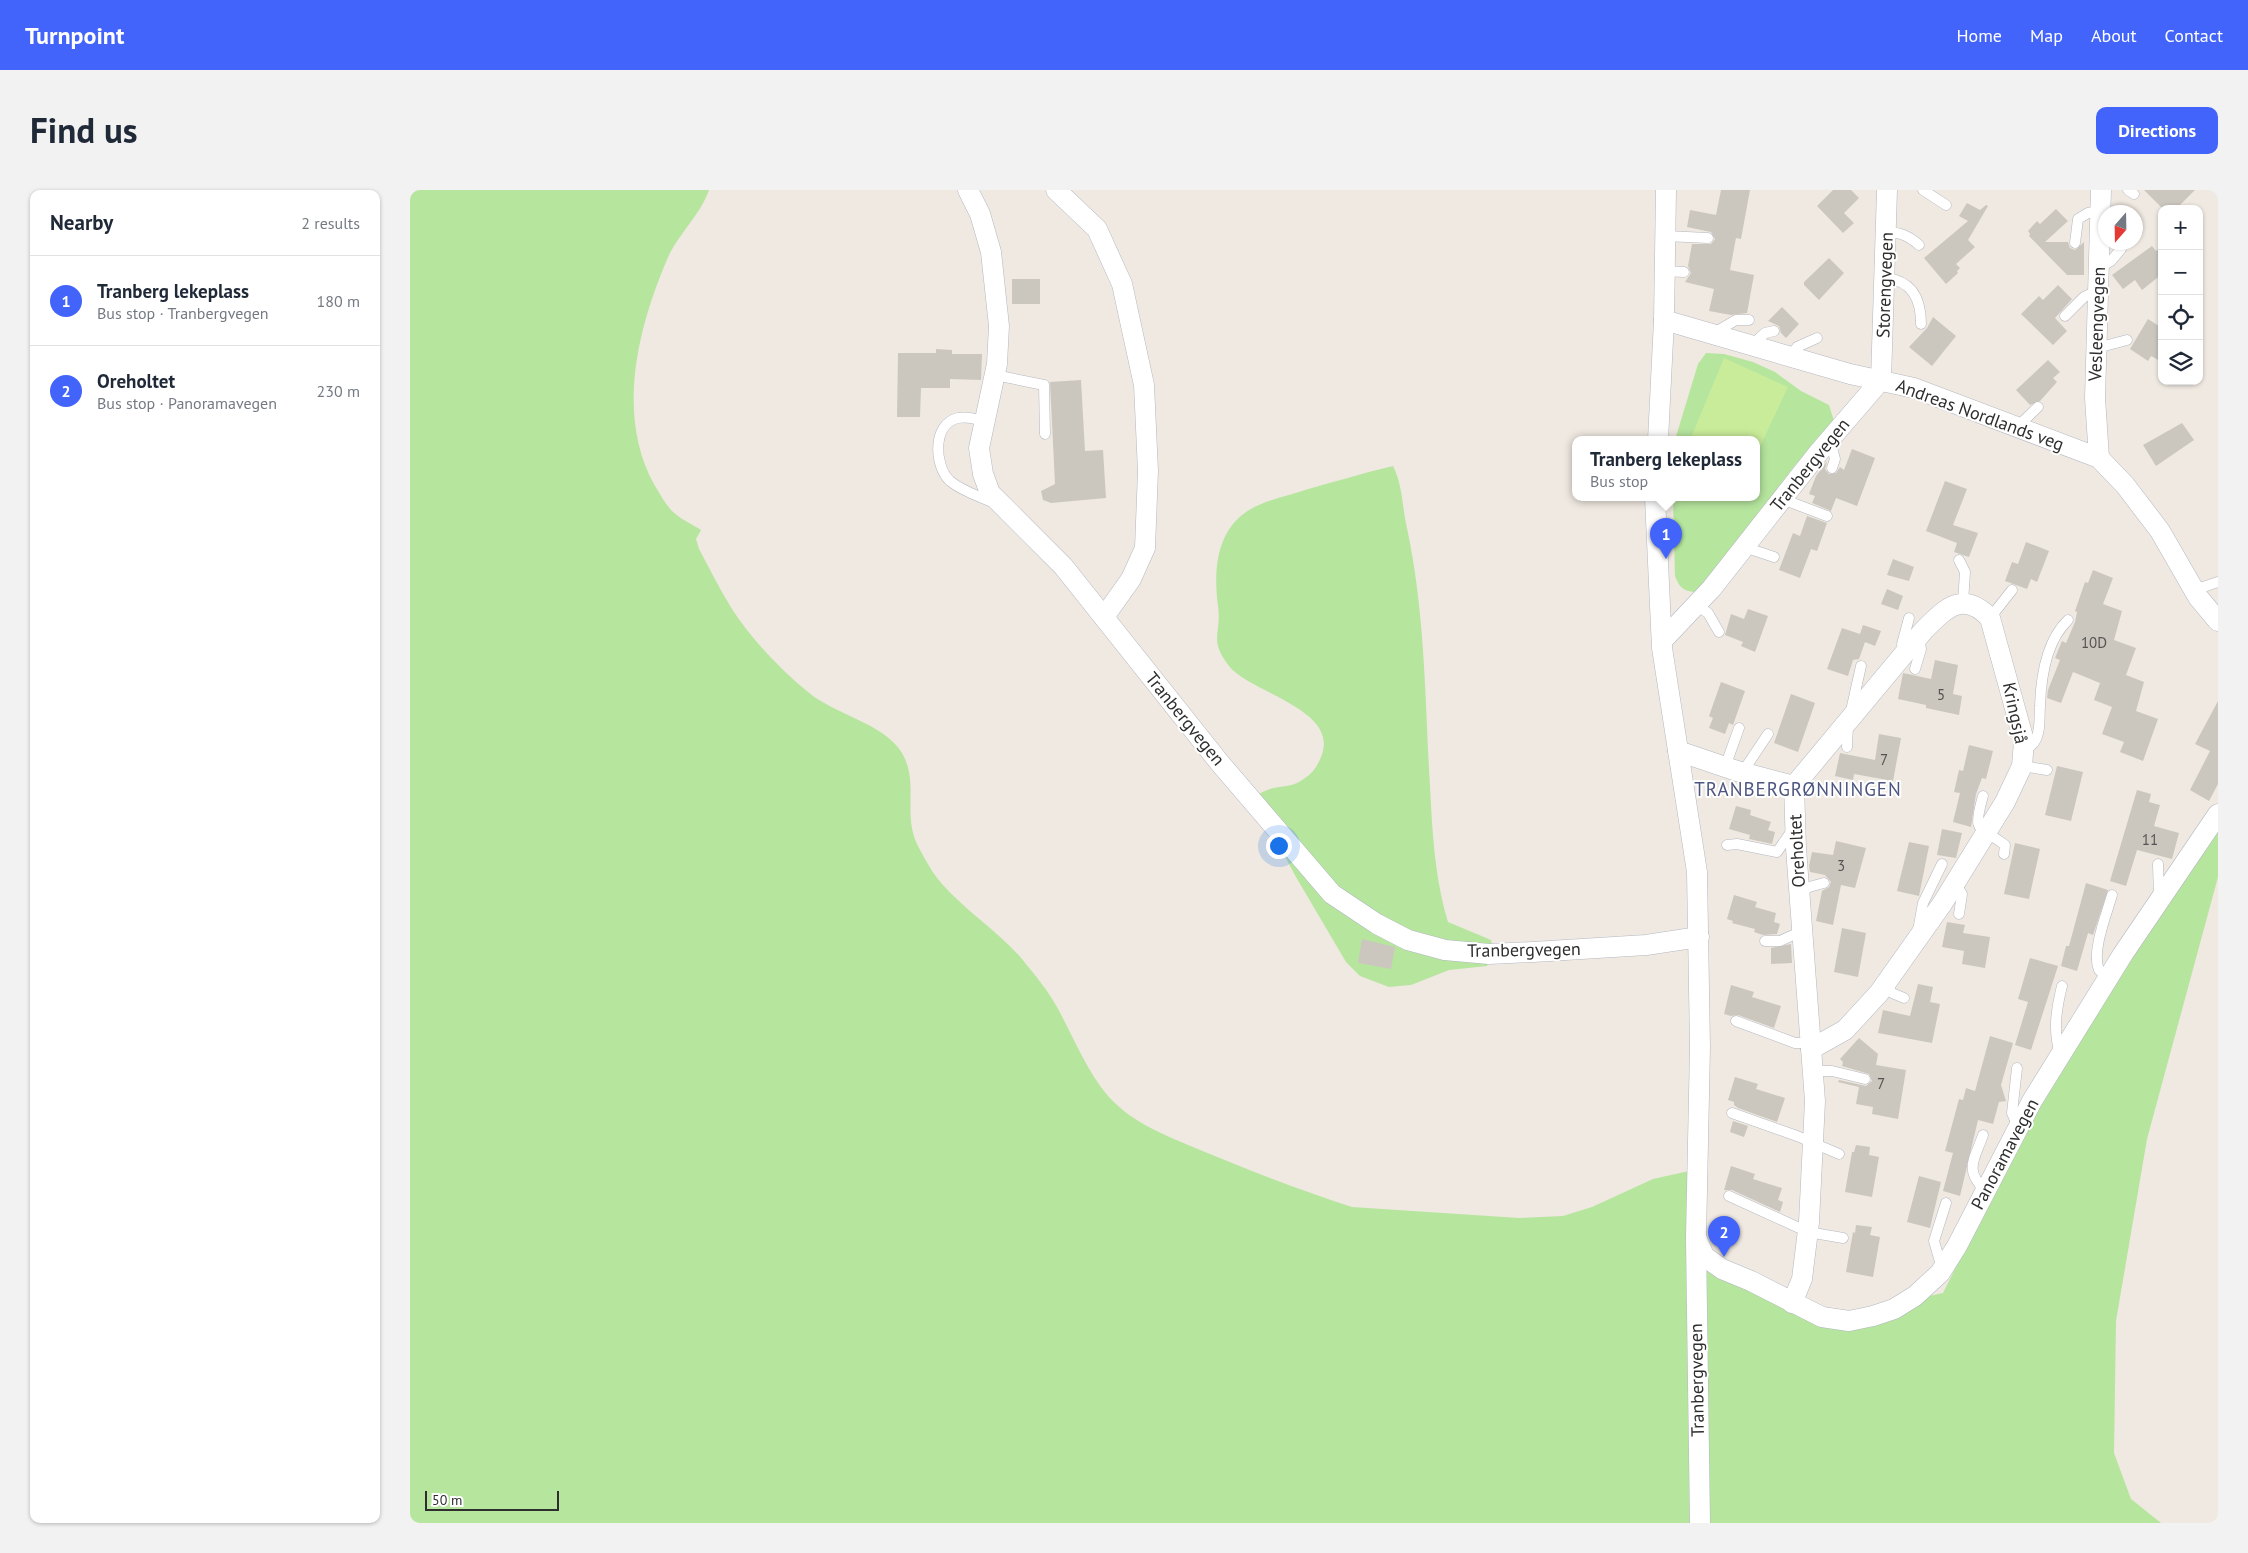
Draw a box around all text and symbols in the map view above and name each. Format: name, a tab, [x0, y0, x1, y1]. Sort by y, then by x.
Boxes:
text: Turnpoint	[25, 20, 124, 51]
text: Home	[1956, 24, 2002, 47]
text: Map	[2030, 24, 2063, 47]
text: About	[2091, 24, 2137, 47]
text: Contact	[2165, 24, 2223, 47]
text: Find us	[30, 107, 138, 153]
button: Directions	[2096, 107, 2218, 154]
north arrow	[2098, 205, 2143, 250]
map controls	[2158, 205, 2203, 385]
button: +	[2158, 205, 2203, 250]
text: Nearby	[50, 209, 113, 236]
text: 2 results	[301, 213, 360, 233]
street label: Storengvegen	[1871, 232, 1898, 338]
button: −	[2158, 250, 2203, 295]
street label: Vesleengvegen	[2083, 266, 2110, 383]
text: Tranberg lekeplass	[97, 279, 249, 303]
text: 1	[61, 291, 71, 311]
text: 180 m	[317, 291, 360, 311]
button: locate	[2158, 295, 2203, 340]
text: Bus stop · Tranbergvegen	[97, 303, 269, 323]
button: layers	[2158, 340, 2203, 385]
text: Oreholtet	[97, 369, 175, 393]
street label: Andreas Nordlands veg	[1893, 373, 2067, 456]
text: 2	[61, 381, 71, 401]
text: 230 m	[317, 381, 360, 401]
text: Bus stop · Panoramavegen	[97, 393, 277, 413]
street label: Tranbergvegen	[1765, 413, 1854, 516]
popup	[1572, 436, 1760, 501]
text: Tranberg lekeplass	[1590, 447, 1742, 471]
text: Bus stop	[1590, 471, 1648, 491]
pin: 1	[1650, 518, 1682, 559]
house number: 10D	[2081, 633, 2107, 652]
street label: Tranbergvegen	[1141, 667, 1230, 770]
street label: Kringsjå	[1998, 680, 2033, 746]
house number: 5	[1937, 685, 1945, 704]
house number: 7	[1880, 750, 1888, 769]
district label: TRANBERGRØNNINGEN	[1694, 777, 1902, 801]
street label: Oreholtet	[1783, 814, 1810, 888]
house number: 11	[2142, 830, 2158, 849]
your location	[1266, 833, 1292, 859]
house number: 3	[1837, 856, 1845, 875]
street label: Tranbergvegen	[1467, 937, 1581, 962]
house number: 7	[1877, 1074, 1885, 1093]
street label: Panoramavegen	[1966, 1094, 2043, 1213]
pin: 2	[1708, 1216, 1740, 1257]
street label: Tranbergvegen	[1684, 1323, 1709, 1437]
scale bar	[425, 1488, 559, 1511]
text: 50 m	[432, 1491, 462, 1509]

